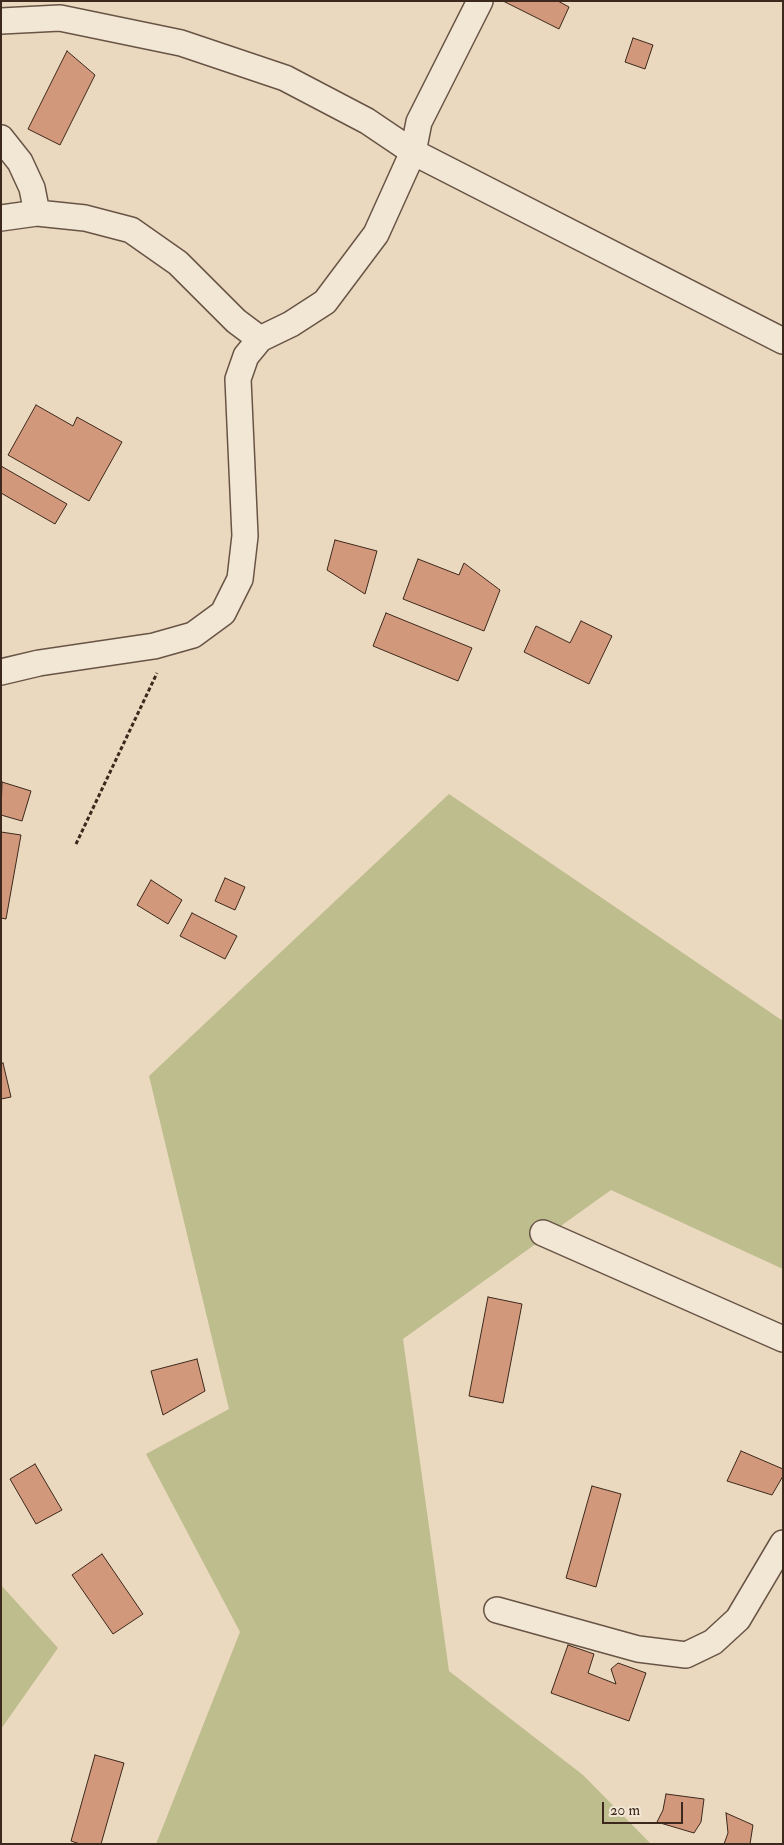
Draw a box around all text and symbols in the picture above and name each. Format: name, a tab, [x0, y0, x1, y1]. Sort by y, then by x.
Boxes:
scale bar	[604, 1792, 685, 1824]
text: 20 m	[610, 1801, 640, 1820]

